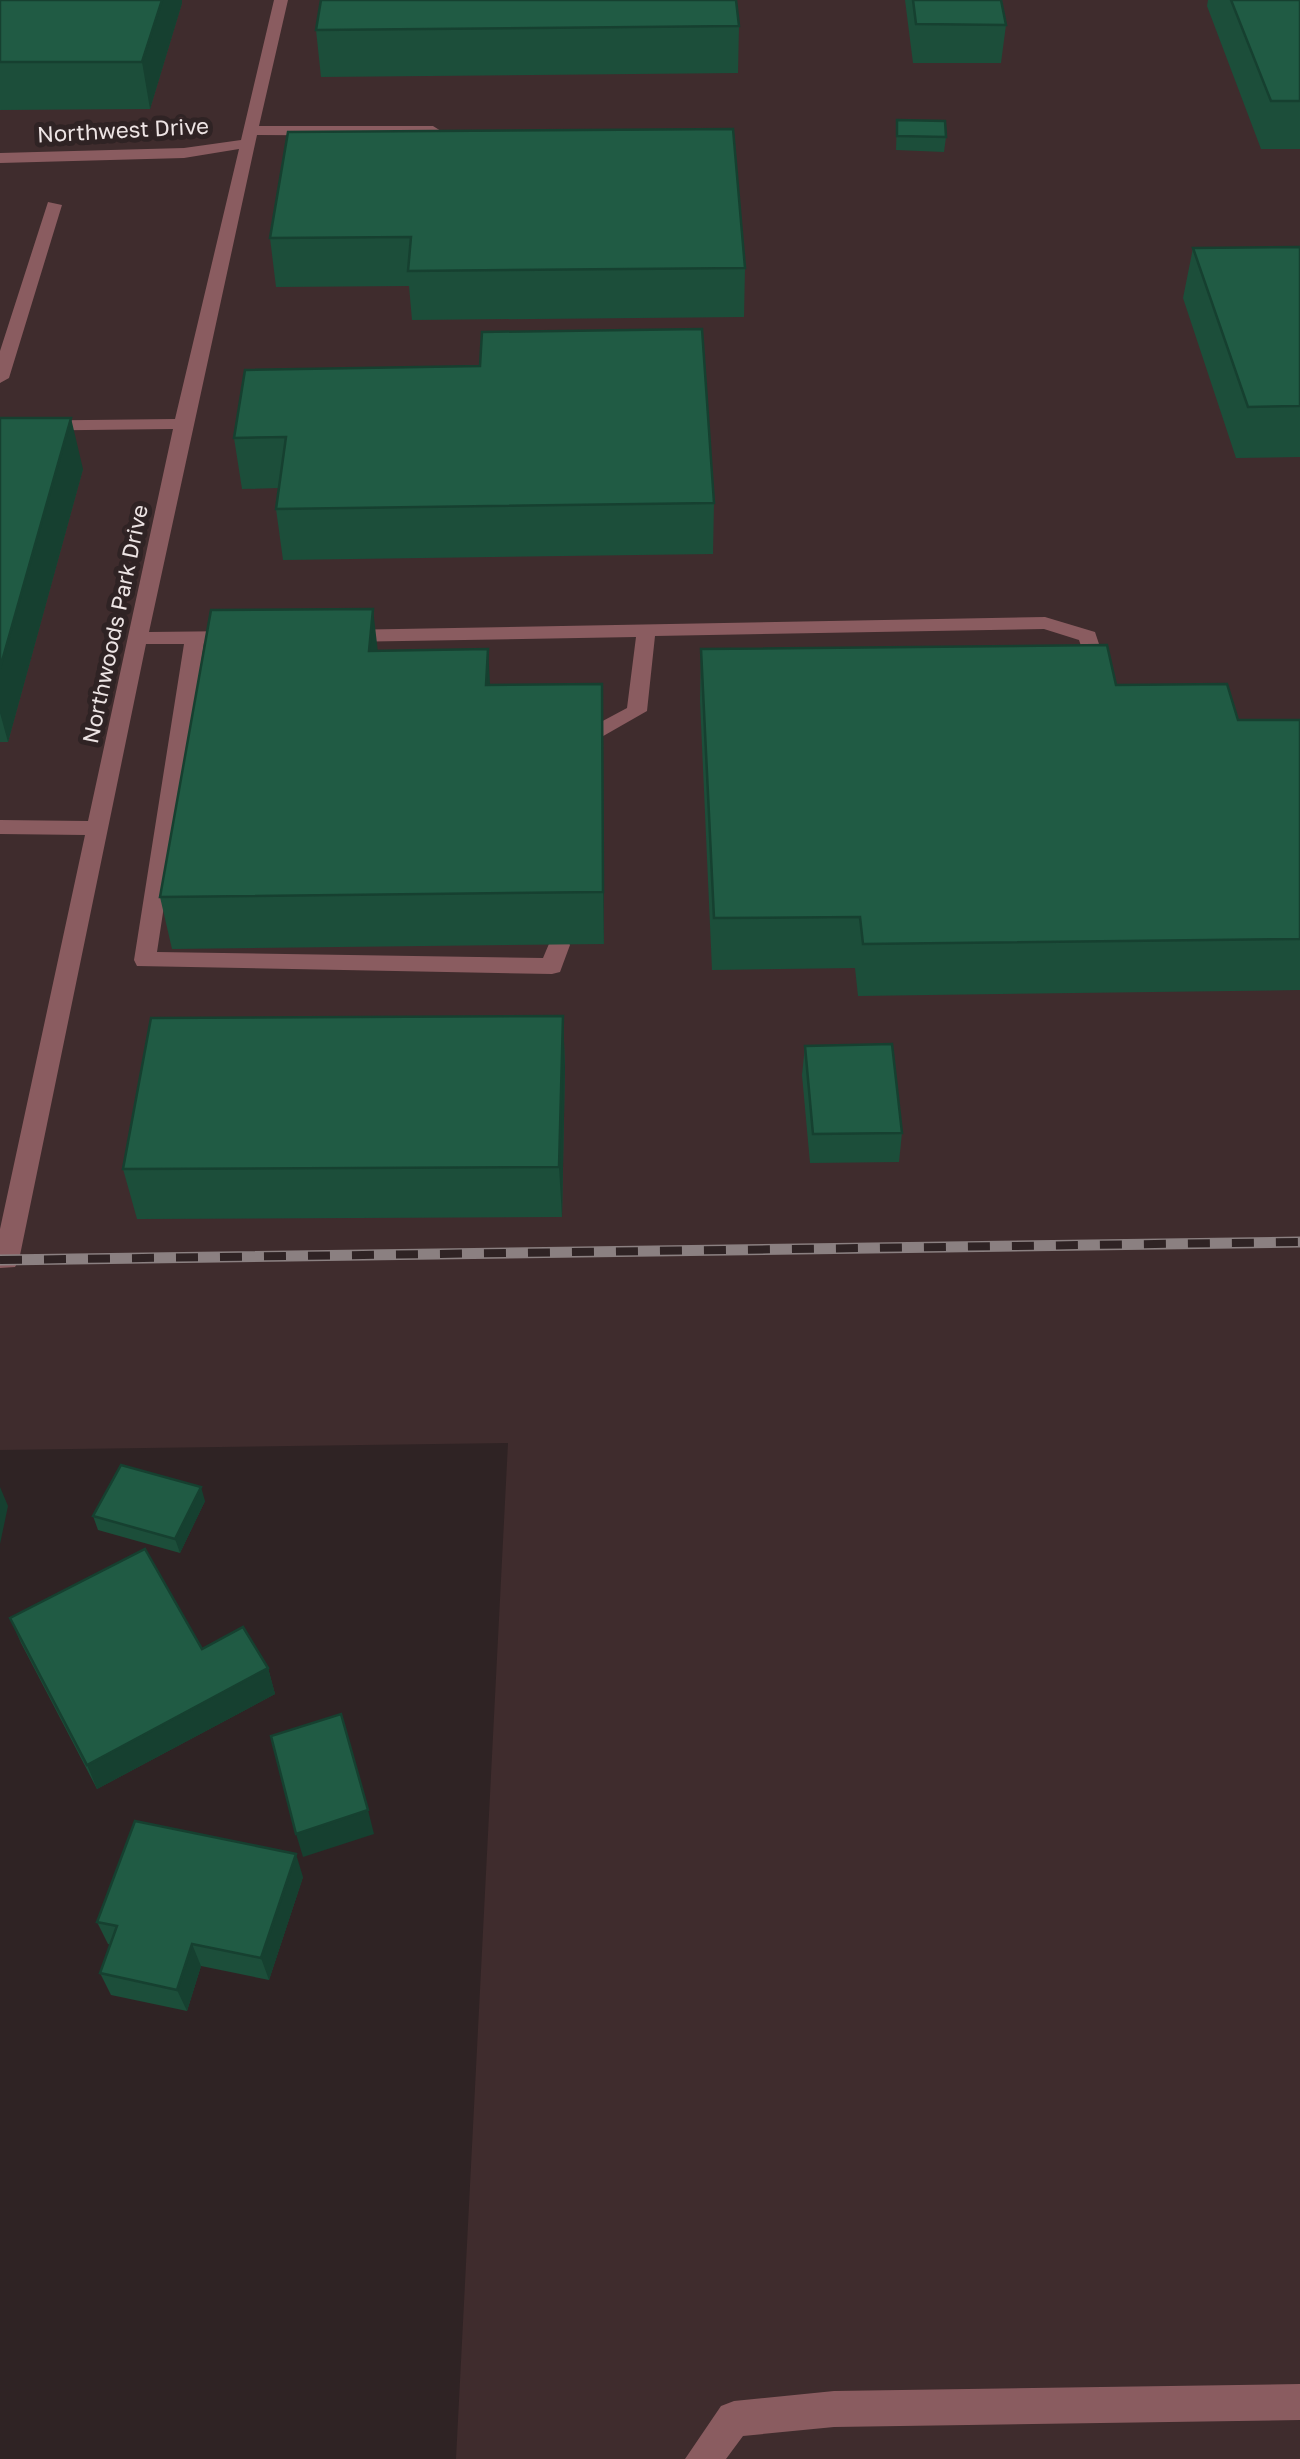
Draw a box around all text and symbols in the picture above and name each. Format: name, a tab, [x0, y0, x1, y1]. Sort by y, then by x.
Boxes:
street label: Northwest Drive	[36, 112, 210, 147]
street label: Northwoods Park Drive	[76, 502, 153, 746]

